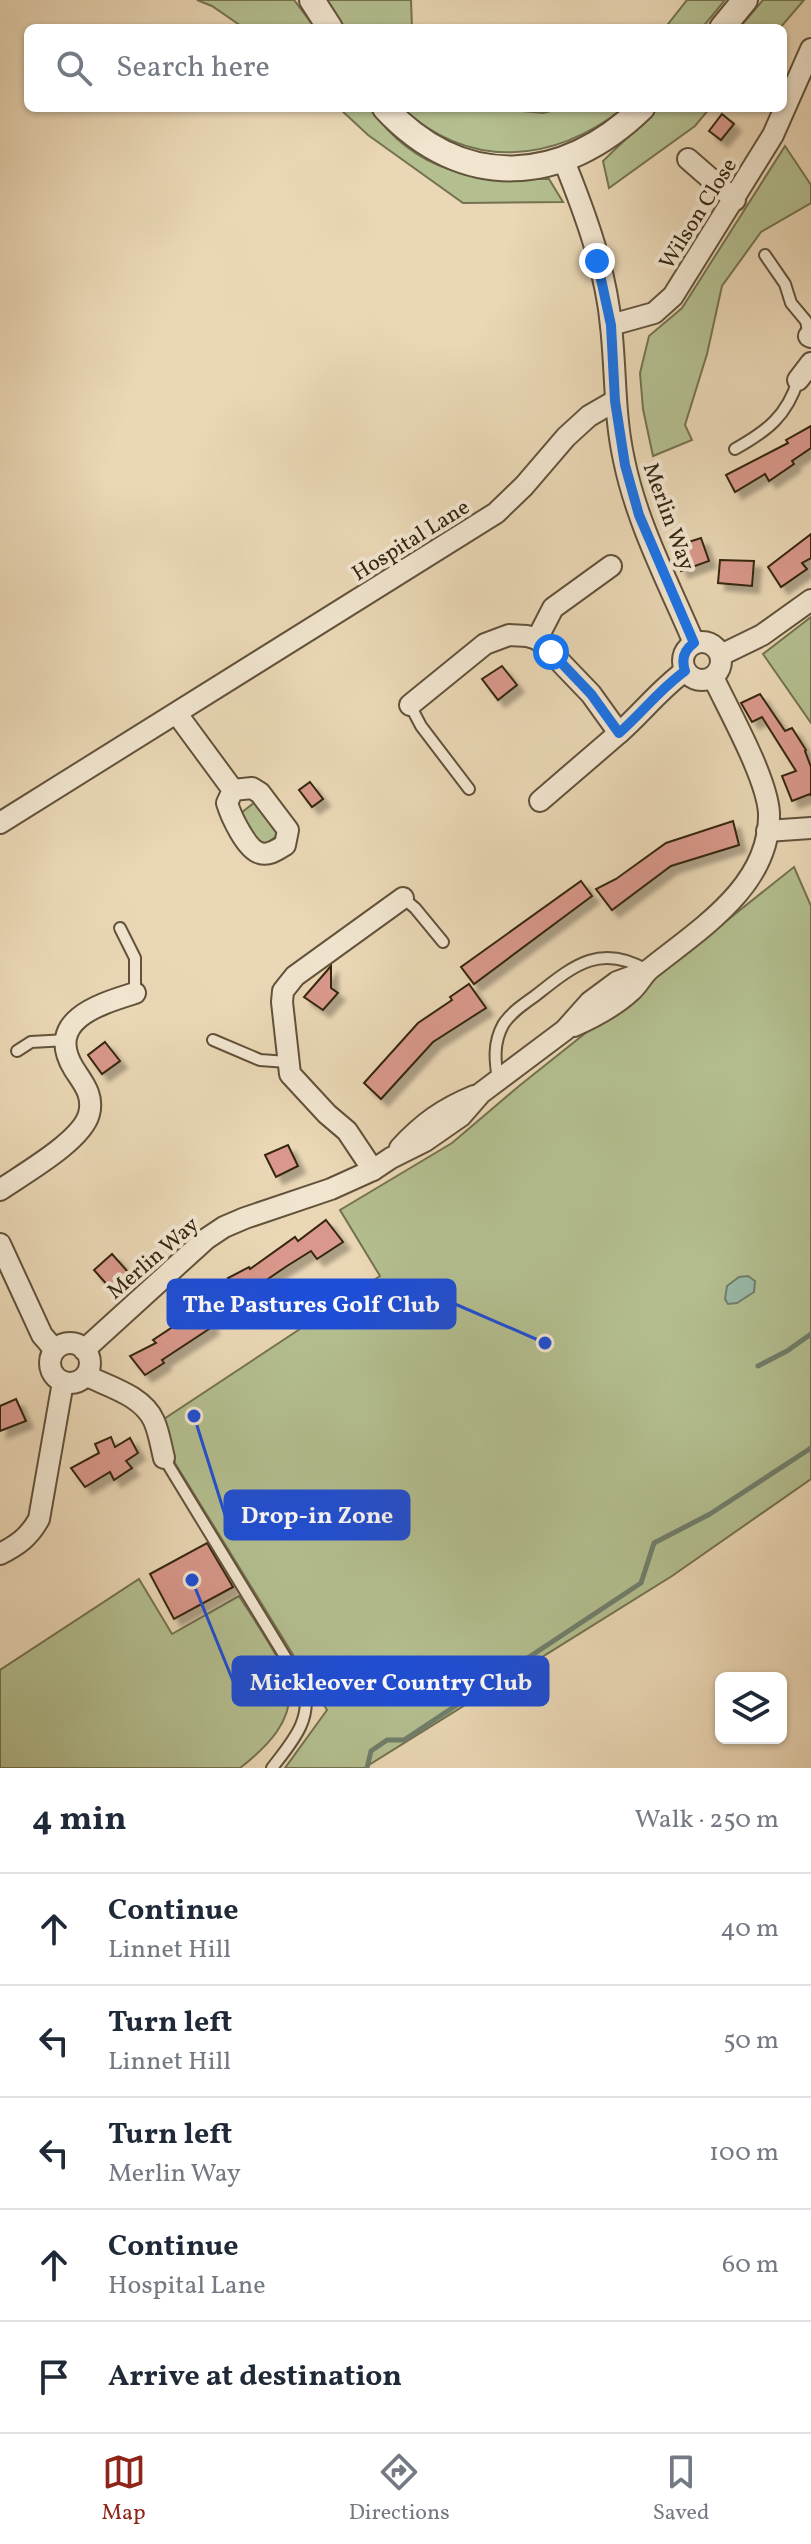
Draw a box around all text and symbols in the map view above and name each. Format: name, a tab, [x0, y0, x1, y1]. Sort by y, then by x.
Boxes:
search box	[24, 24, 787, 112]
icon: search	[52, 46, 96, 90]
text: Search here	[116, 47, 270, 89]
street label: Wilson Close	[653, 153, 746, 276]
route end	[579, 243, 615, 279]
street label: Merlin Way	[634, 459, 701, 575]
street label: Hospital Lane	[347, 493, 476, 590]
route start	[533, 634, 569, 670]
street label: Merlin Way	[101, 1210, 206, 1307]
callout: The Pastures Golf Club	[168, 1280, 455, 1328]
text: The Pastures Golf Club	[182, 1289, 440, 1323]
callout: Drop-in Zone	[225, 1491, 409, 1539]
text: Drop-in Zone	[241, 1500, 393, 1534]
callout: Mickleover Country Club	[233, 1657, 548, 1705]
text: Mickleover Country Club	[250, 1667, 532, 1701]
map controls	[715, 1672, 787, 1744]
button: layers	[715, 1672, 787, 1744]
text: 4 min	[32, 1797, 127, 1844]
text: Walk · 250 m	[635, 1802, 779, 1838]
text: Continue	[108, 1890, 239, 1932]
icon: ahead	[32, 1907, 76, 1951]
text: 40 m	[720, 1911, 779, 1947]
text: Linnet Hill	[108, 1932, 231, 1968]
text: Turn left	[108, 2002, 232, 2044]
icon: left	[32, 2019, 76, 2063]
text: 50 m	[723, 2023, 779, 2059]
text: Linnet Hill	[108, 2044, 231, 2080]
text: Turn left	[108, 2114, 232, 2156]
icon: left	[32, 2131, 76, 2175]
text: 100 m	[709, 2135, 779, 2171]
text: Merlin Way	[108, 2156, 241, 2192]
text: Continue	[108, 2226, 239, 2268]
icon: ahead	[32, 2243, 76, 2287]
text: 60 m	[722, 2247, 779, 2283]
text: Hospital Lane	[108, 2268, 266, 2304]
icon: arrive	[32, 2355, 76, 2399]
text: Arrive at destination	[108, 2356, 402, 2398]
tab: Map	[102, 2450, 146, 2529]
tab: Directions	[349, 2450, 450, 2529]
tab: Saved	[653, 2450, 709, 2529]

